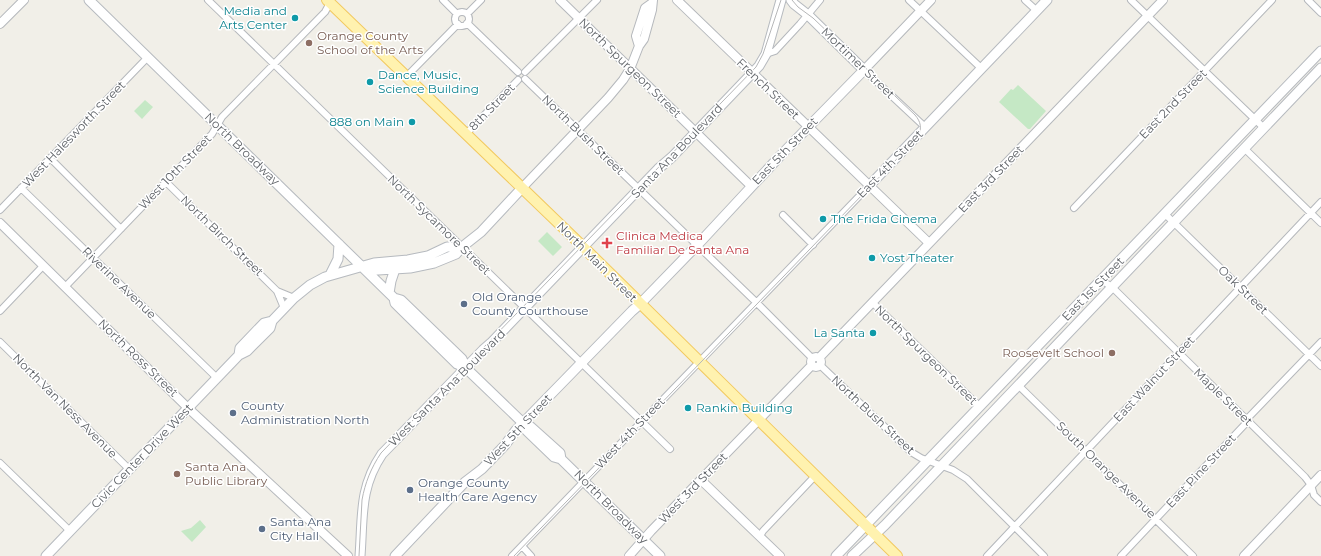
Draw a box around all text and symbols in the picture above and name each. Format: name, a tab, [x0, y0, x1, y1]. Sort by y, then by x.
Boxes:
place label: Media and Arts Center	[219, 3, 287, 32]
marker: Media and Arts Center	[290, 13, 300, 23]
street label: North Spurgeon Street	[576, 15, 685, 121]
street label: Mortimer Street	[819, 24, 898, 102]
place label: Orange County School of the Arts	[317, 28, 423, 57]
marker: Orange County School of the Arts	[304, 38, 314, 48]
street label: French Street	[734, 55, 803, 122]
street label: East 2nd Street	[1136, 65, 1210, 142]
place label: Dance, Music, Science Building	[378, 67, 479, 96]
street label: West Halesworth Street	[19, 77, 128, 190]
marker: Dance, Music, Science Building	[365, 77, 375, 87]
street label: 8th Street	[465, 80, 518, 133]
street label: North Bush Street	[539, 91, 628, 178]
street label: Santa Ana Boulevard	[628, 100, 726, 201]
street label: North Broadway	[202, 109, 283, 189]
place label: 888 on Main	[329, 114, 404, 129]
street label: East 5th Street	[749, 114, 821, 188]
marker: 888 on Main	[407, 117, 417, 127]
street label: East 4th Street	[853, 126, 926, 201]
street label: West 10th Street	[135, 131, 214, 212]
street label: East 3rd Street	[955, 142, 1027, 215]
street label: North Sycamore Street	[385, 171, 494, 278]
street label: North Birch Street	[178, 192, 267, 279]
place label: The Frida Cinema	[831, 211, 937, 226]
marker: The Frida Cinema	[818, 214, 828, 224]
street label: North Main Street	[554, 218, 641, 305]
place label: Clinica Medica Familiar De Santa Ana	[616, 228, 749, 257]
marker: Clinica Medica Familiar De Santa Ana	[601, 237, 613, 249]
street label: Riverine Avenue	[79, 243, 160, 322]
place label: Yost Theater	[880, 250, 954, 265]
marker: Yost Theater	[867, 253, 877, 263]
street label: East 1st Street	[1058, 253, 1127, 324]
street label: Oak Street	[1215, 262, 1272, 317]
place label: Old Orange County Courthouse	[472, 289, 589, 318]
marker: Old Orange County Courthouse	[459, 299, 469, 309]
street label: North Spurgeon Street	[872, 302, 981, 408]
street label: North Ross Street	[95, 316, 182, 400]
place label: La Santa	[813, 325, 865, 340]
street label: West Santa Ana Boulevard	[385, 326, 508, 449]
marker: La Santa	[868, 328, 878, 338]
street label: East Walnut Street	[1110, 332, 1198, 425]
place label: Roosevelt School	[1002, 345, 1104, 360]
marker: Roosevelt School	[1107, 348, 1117, 358]
street label: North Van Ness Avenue	[10, 350, 121, 461]
street label: Maple Street	[1191, 365, 1256, 429]
street label: North Bush Street	[828, 372, 918, 457]
street label: West 5th Street	[480, 390, 555, 469]
street label: West 4th Street	[592, 393, 668, 472]
place label: County Administration North	[241, 398, 369, 427]
street label: Civic Center Drive West	[88, 400, 196, 511]
place label: Rankin Building	[696, 400, 793, 415]
marker: Rankin Building	[683, 403, 693, 413]
marker: County Administration North	[228, 408, 238, 418]
street label: South Orange Avenue	[1053, 418, 1159, 521]
street label: East Pine Street	[1163, 431, 1239, 511]
street label: West 3rd Street	[655, 449, 730, 526]
place label: Santa Ana Public Library	[185, 459, 268, 488]
street label: North Broadway	[571, 467, 652, 547]
marker: Santa Ana Public Library	[172, 469, 182, 479]
place label: Orange County Health Care Agency	[418, 475, 538, 504]
marker: Orange County Health Care Agency	[405, 485, 415, 495]
place label: Santa Ana City Hall	[270, 514, 331, 543]
marker: Santa Ana City Hall	[257, 524, 267, 534]

